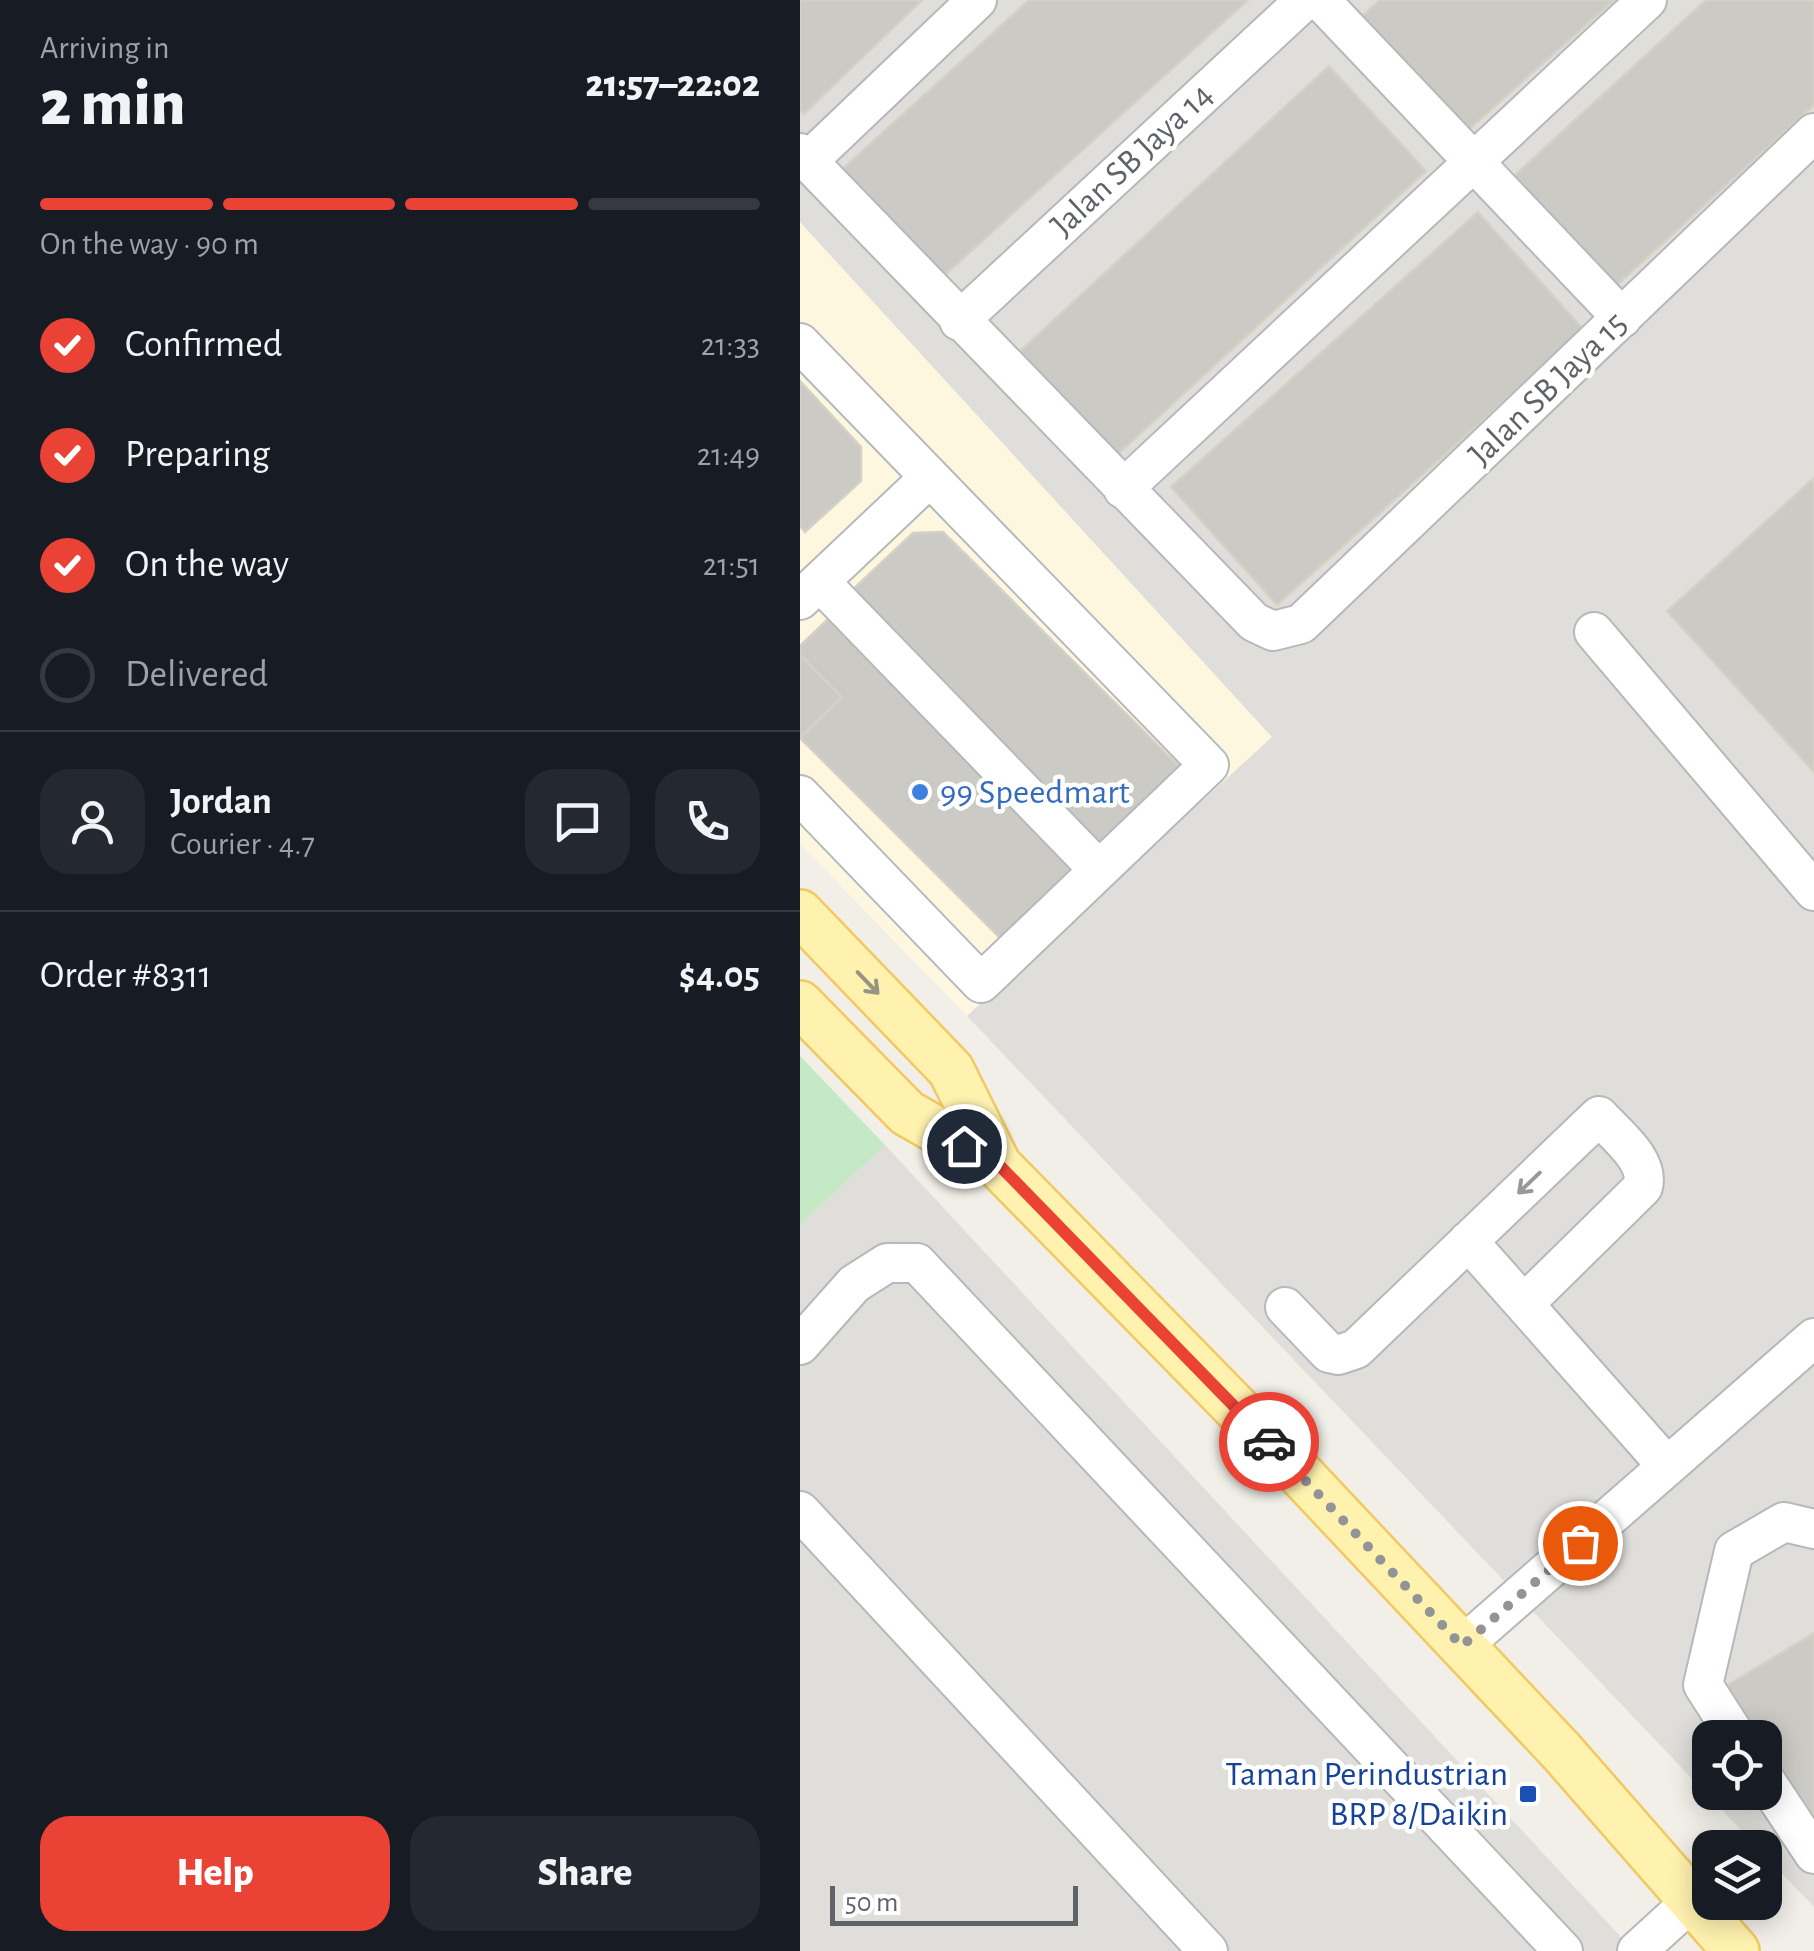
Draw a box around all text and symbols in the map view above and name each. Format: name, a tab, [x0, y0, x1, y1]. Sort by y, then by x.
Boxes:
text: Arriving in	[40, 32, 169, 64]
text: 21:57–22:02	[586, 66, 760, 104]
text: 2 min	[40, 72, 186, 137]
street label: Jalan SB Jaya 14	[1044, 77, 1220, 243]
text: On the way · 90 m	[40, 228, 259, 260]
street label: Jalan SB Jaya 15	[1462, 305, 1634, 473]
icon: check	[40, 318, 95, 373]
text: Confirmed	[125, 326, 282, 364]
text: 21:33	[701, 329, 760, 361]
icon: check	[40, 428, 95, 483]
text: Preparing	[125, 436, 270, 474]
text: 21:49	[697, 439, 760, 471]
icon: check	[40, 538, 95, 593]
text: On the way	[125, 546, 289, 584]
text: 21:51	[703, 549, 760, 581]
text: Delivered	[125, 656, 268, 694]
button: person	[40, 769, 145, 874]
button: chat	[525, 769, 630, 874]
button: phone	[655, 769, 760, 874]
place label: 99 Speedmart	[940, 775, 1130, 810]
marker: 99 Speedmart	[909, 781, 931, 803]
text: Jordan	[170, 783, 272, 821]
text: Courier · 4.7	[170, 828, 315, 860]
text: Order #8311	[40, 957, 212, 995]
text: $4.05	[679, 957, 760, 995]
one-way arrow	[855, 970, 879, 994]
pin	[922, 1104, 1007, 1189]
icon: home	[937, 1119, 992, 1174]
one-way arrow	[1517, 1171, 1541, 1195]
courier	[1219, 1392, 1319, 1492]
icon: car	[1242, 1415, 1297, 1470]
pin	[1538, 1501, 1623, 1586]
icon: bag	[1553, 1516, 1608, 1571]
map controls	[1692, 1720, 1782, 1920]
button: locate	[1692, 1720, 1782, 1810]
place label: Taman Perindustrian BRP 8/Daikin	[1225, 1757, 1508, 1832]
marker: Taman Perindustrian BRP 8/Daikin	[1517, 1783, 1539, 1805]
button: Help	[40, 1816, 390, 1931]
button: Share	[410, 1816, 760, 1931]
button: layers	[1692, 1830, 1782, 1920]
scale bar	[830, 1881, 1078, 1926]
text: 50 m	[845, 1889, 899, 1917]

